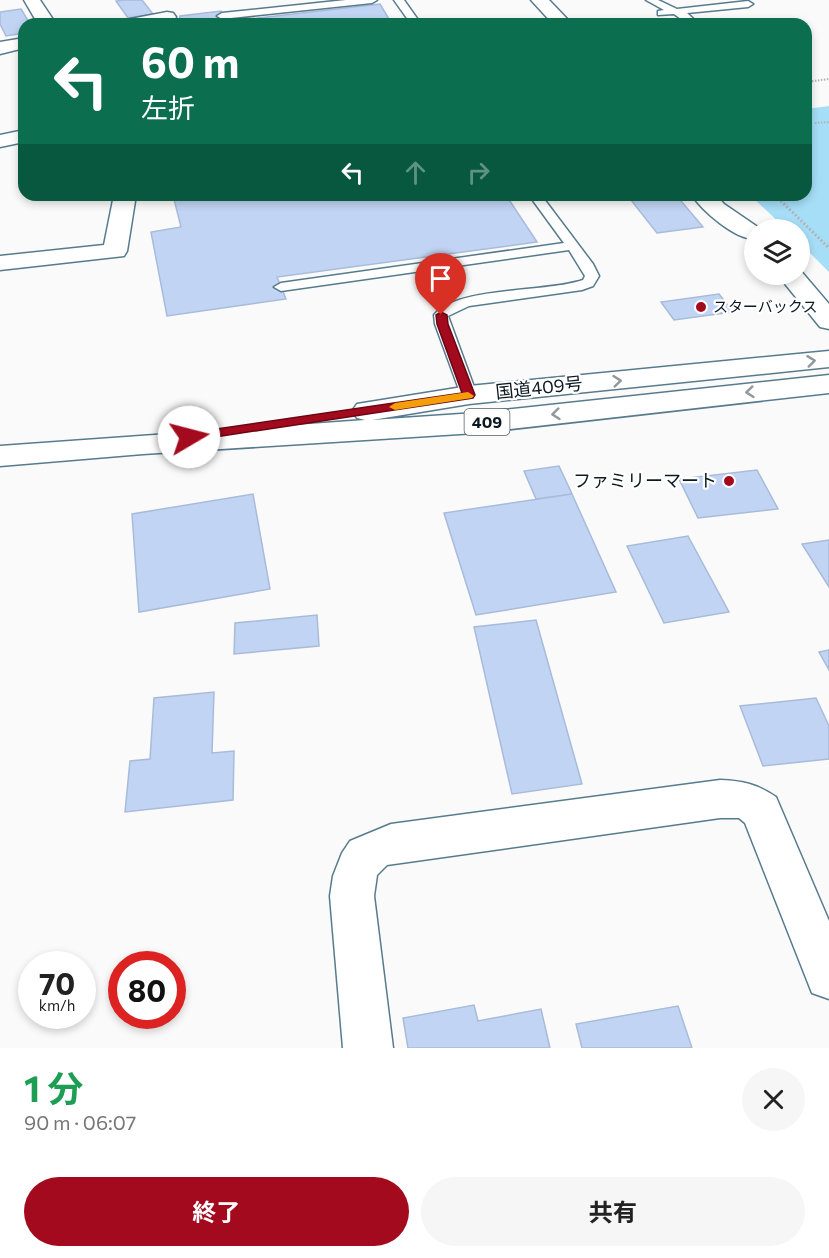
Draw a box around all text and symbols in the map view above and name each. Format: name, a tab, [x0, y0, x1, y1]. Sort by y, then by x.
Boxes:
text: 60 m	[141, 35, 240, 87]
icon: left	[42, 42, 120, 120]
text: 左折	[141, 91, 195, 124]
icon: left	[336, 156, 369, 189]
icon: ahead	[399, 156, 432, 189]
icon: right	[462, 156, 495, 189]
map controls	[744, 219, 810, 285]
button: layers	[744, 219, 810, 285]
pin	[415, 253, 466, 315]
icon: arrive	[424, 262, 457, 295]
place label: スターバックス	[713, 297, 817, 315]
marker: スターバックス	[694, 300, 708, 314]
one-way arrow	[806, 355, 815, 368]
street label: 国道409号	[494, 371, 584, 403]
one-way arrow	[612, 375, 621, 388]
one-way arrow	[745, 386, 755, 398]
position arrow	[157, 405, 221, 469]
one-way arrow	[552, 407, 561, 420]
road number: 409	[464, 409, 510, 435]
place label: ファミリーマート	[573, 469, 717, 491]
marker: ファミリーマート	[722, 474, 736, 488]
speed limit sign: 80	[108, 951, 186, 1029]
text: 70	[39, 964, 75, 1001]
text: km/h	[39, 996, 75, 1014]
text: 1 分	[24, 1065, 83, 1109]
button: close	[742, 1068, 805, 1131]
text: 90 m · 06:07	[24, 1110, 136, 1134]
button: 終了	[24, 1177, 409, 1246]
button: 共有	[421, 1177, 805, 1246]

